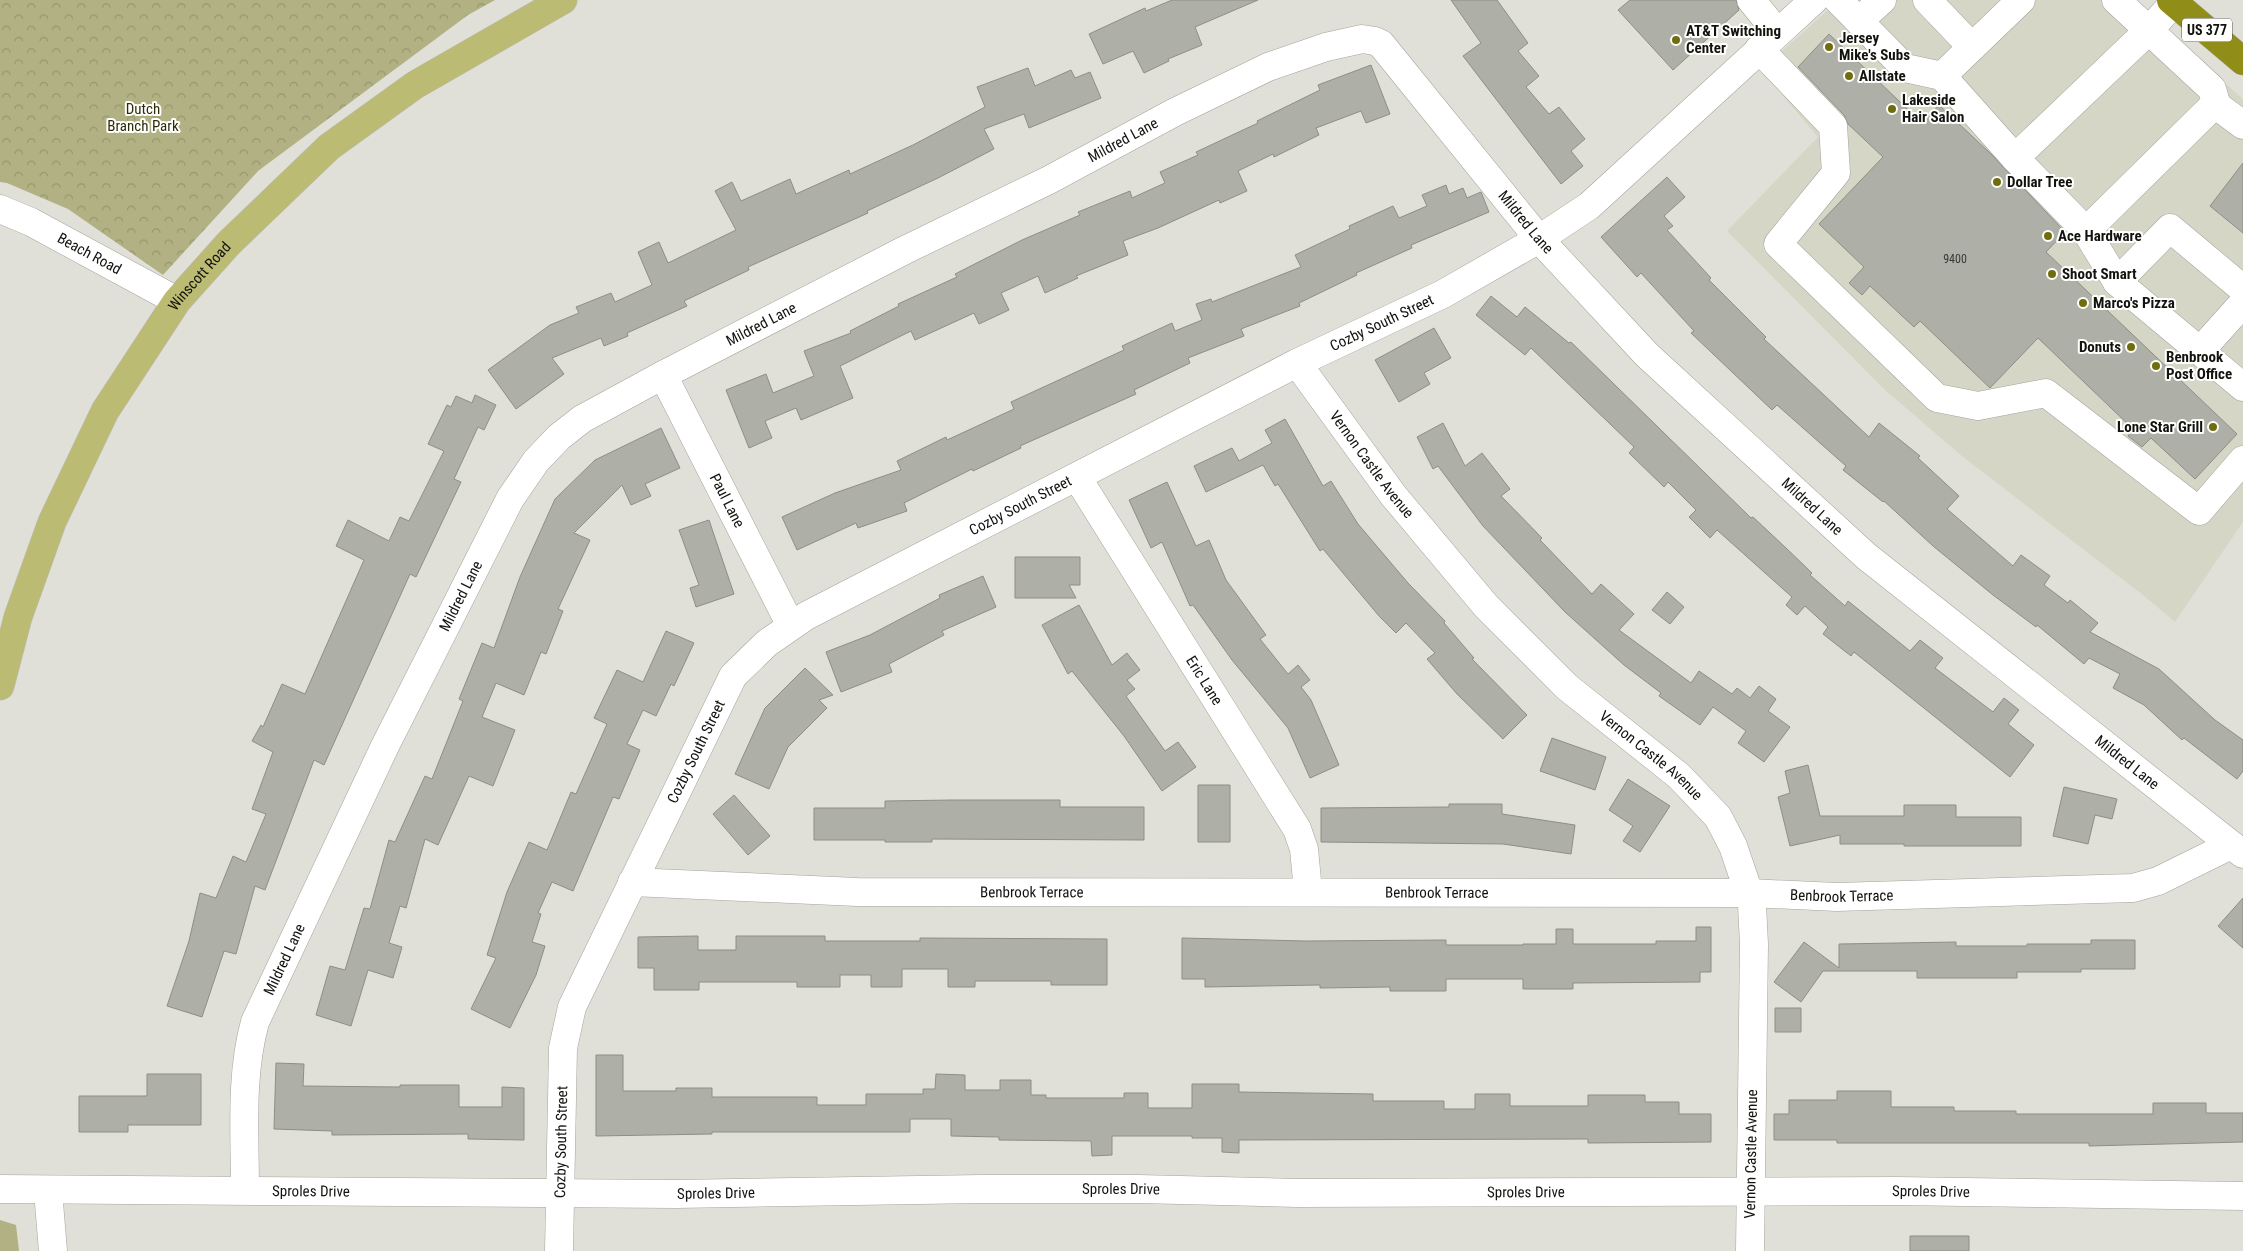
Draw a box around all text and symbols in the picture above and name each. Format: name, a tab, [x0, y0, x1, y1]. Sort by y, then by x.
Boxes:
road number: US 377	[2182, 18, 2232, 42]
place label: AT&T Switching Center	[1686, 22, 1781, 57]
place label: Jersey Mike's Subs	[1839, 29, 1910, 64]
marker: AT&T Switching Center	[1670, 34, 1682, 46]
marker: Jersey Mike's Subs	[1823, 41, 1835, 53]
place label: Allstate	[1859, 67, 1906, 85]
marker: Allstate	[1843, 70, 1855, 82]
place label: Lakeside Hair Salon	[1902, 91, 1964, 126]
park label: Dutch Branch Park	[107, 100, 179, 135]
marker: Lakeside Hair Salon	[1886, 103, 1898, 115]
street label: Mildred Lane	[1085, 114, 1161, 166]
place label: Dollar Tree	[2007, 173, 2072, 191]
marker: Dollar Tree	[1991, 176, 2003, 188]
street label: Mildred Lane	[1494, 187, 1557, 257]
place label: Ace Hardware	[2058, 227, 2142, 245]
street label: Beach Road	[54, 229, 125, 278]
marker: Ace Hardware	[2042, 230, 2054, 242]
street label: Winscott Road	[164, 238, 235, 314]
house number: 9400	[1943, 252, 1967, 266]
place label: Shoot Smart	[2062, 265, 2137, 283]
marker: Shoot Smart	[2046, 268, 2058, 280]
street label: Cozby South Street	[1327, 291, 1436, 355]
place label: Marco's Pizza	[2093, 294, 2175, 312]
marker: Marco's Pizza	[2077, 297, 2089, 309]
street label: Mildred Lane	[723, 299, 799, 350]
place label: Donuts	[2079, 338, 2121, 356]
marker: Donuts	[2125, 341, 2137, 353]
place label: Benbrook Post Office	[2166, 348, 2232, 383]
marker: Benbrook Post Office	[2150, 360, 2162, 372]
street label: Vernon Castle Avenue	[1326, 407, 1418, 522]
place label: Lone Star Grill	[2117, 418, 2203, 436]
marker: Lone Star Grill	[2207, 421, 2219, 433]
street label: Paul Lane	[706, 471, 748, 531]
street label: Cozby South Street	[966, 472, 1074, 539]
street label: Mildred Lane	[1778, 474, 1846, 539]
street label: Mildred Lane	[436, 558, 486, 634]
street label: Eric Lane	[1182, 653, 1226, 708]
street label: Cozby South Street	[664, 697, 729, 806]
street label: Vernon Castle Avenue	[1596, 707, 1706, 804]
street label: Mildred Lane	[2091, 731, 2163, 793]
street label: Benbrook Terrace	[980, 883, 1084, 901]
street label: Benbrook Terrace	[1385, 884, 1489, 902]
street label: Benbrook Terrace	[1790, 886, 1894, 906]
street label: Mildred Lane	[260, 921, 309, 998]
street label: Cozby South Street	[551, 1086, 571, 1198]
street label: Vernon Castle Avenue	[1741, 1089, 1761, 1219]
street label: Sproles Drive	[1082, 1180, 1160, 1199]
street label: Sproles Drive	[272, 1182, 350, 1201]
street label: Sproles Drive	[1892, 1182, 1970, 1201]
street label: Sproles Drive	[1487, 1183, 1565, 1201]
street label: Sproles Drive	[677, 1184, 755, 1203]

